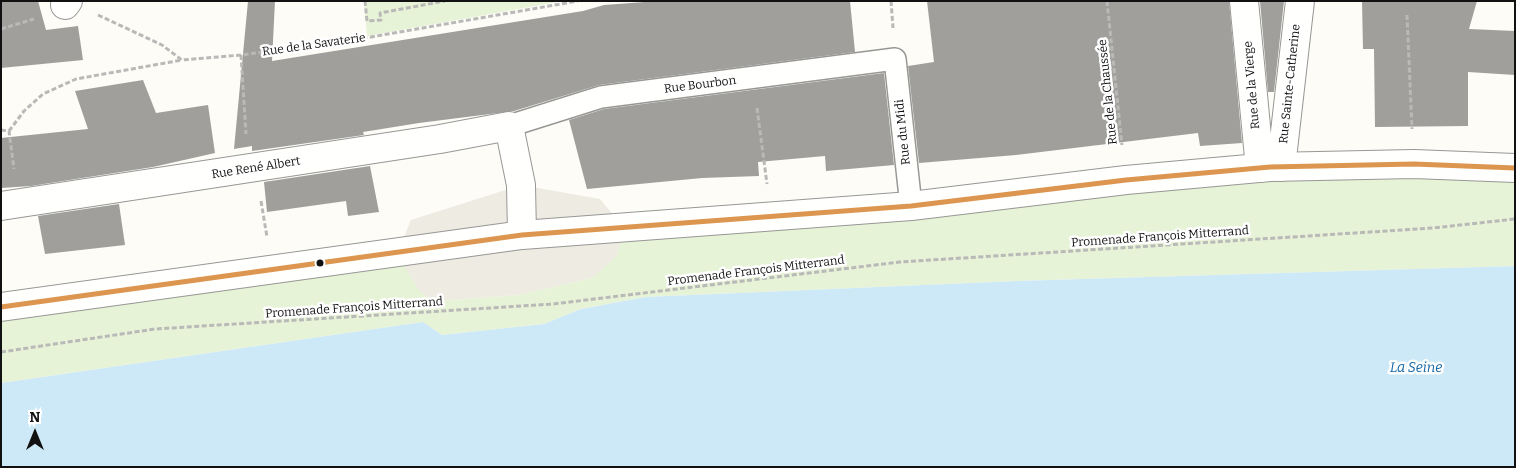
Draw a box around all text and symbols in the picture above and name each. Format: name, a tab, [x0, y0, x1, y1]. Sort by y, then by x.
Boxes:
street label: Rue Sainte-Catherine	[1277, 23, 1303, 145]
street label: Rue de la Savaterie	[261, 31, 367, 59]
street label: Rue de la Chaussée	[1095, 39, 1121, 145]
street label: Rue de la Vierge	[1241, 40, 1263, 130]
street label: Rue Bourbon	[663, 73, 737, 97]
street label: Rue du Midi	[892, 98, 914, 166]
street label: Rue René Albert	[211, 154, 301, 182]
street label: Promenade François Mitterrand	[1071, 224, 1249, 250]
street label: Promenade François Mitterrand	[667, 253, 845, 289]
unlabelled marker	[315, 258, 325, 268]
street label: Promenade François Mitterrand	[265, 295, 443, 321]
water label: La Seine	[1390, 360, 1442, 376]
north arrow	[10, 408, 60, 458]
text: N	[30, 409, 40, 426]

